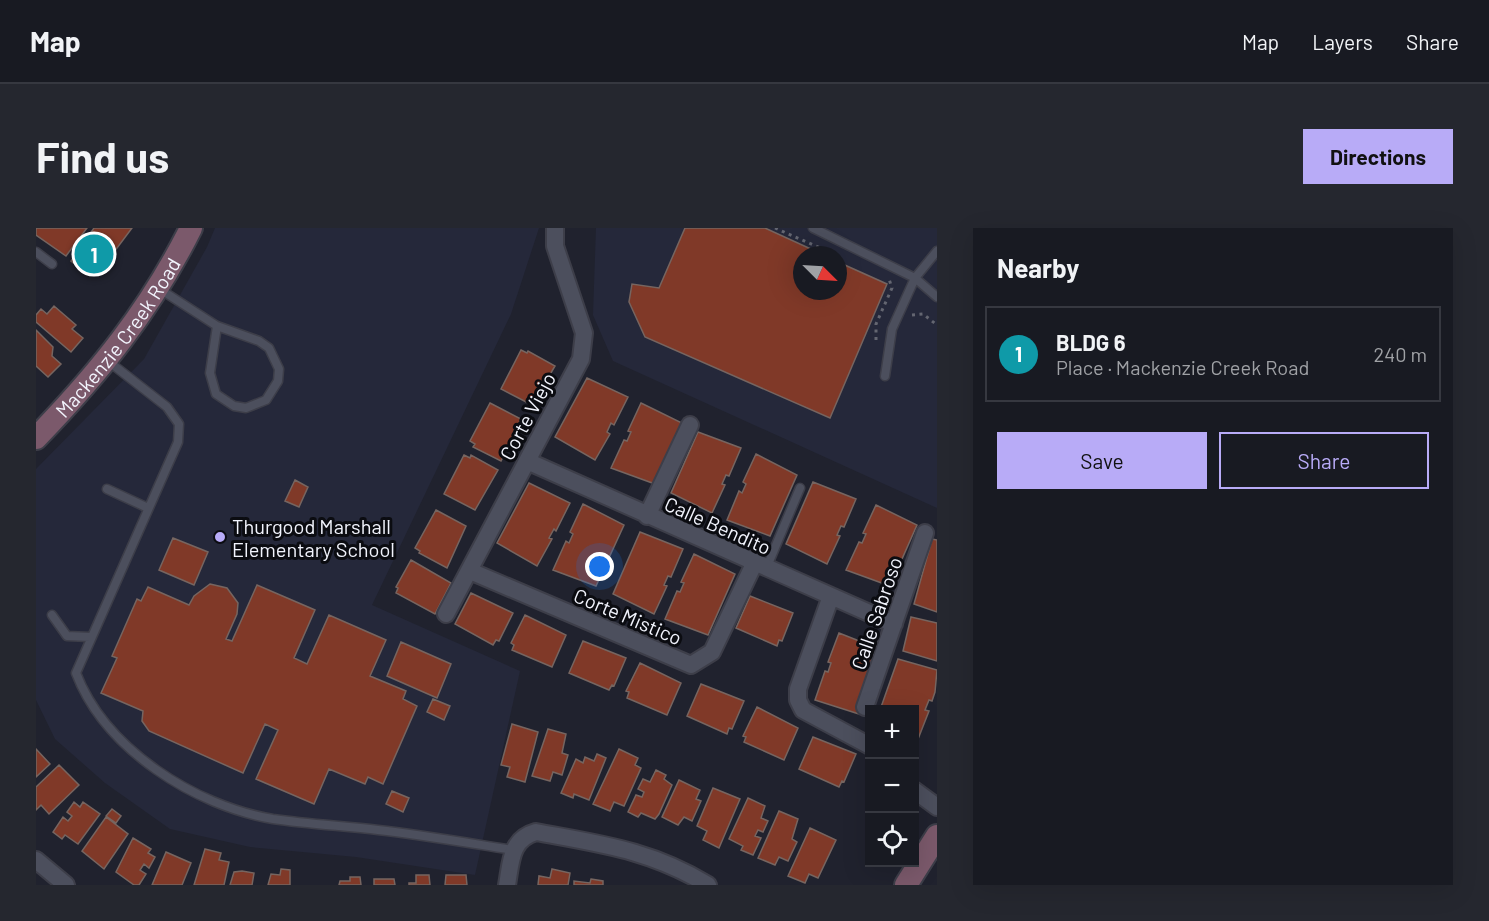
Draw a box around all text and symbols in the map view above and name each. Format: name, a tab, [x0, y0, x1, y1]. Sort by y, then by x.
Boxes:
text: Map	[30, 24, 81, 58]
text: Map	[1242, 29, 1279, 54]
text: Layers	[1312, 29, 1373, 54]
text: Share	[1406, 29, 1459, 54]
button: Directions	[1303, 129, 1453, 184]
text: Find us	[36, 131, 169, 181]
pin: 1	[74, 231, 114, 276]
north arrow	[793, 246, 847, 300]
text: Nearby	[997, 252, 1079, 283]
street label: Mackenzie Creek Road	[50, 253, 185, 422]
text: BLDG 6	[1056, 329, 1125, 355]
text: 1	[1015, 342, 1022, 366]
text: 240 m	[1373, 342, 1427, 366]
text: Place · Mackenzie Creek Road	[1056, 355, 1309, 379]
street label: Corte Viejo	[494, 368, 560, 464]
button: Save	[997, 432, 1207, 489]
button: Share	[1219, 432, 1429, 489]
street label: Calle Bendito	[661, 491, 775, 559]
place label: Thurgood Marshall Elementary School	[232, 514, 395, 561]
marker: Thurgood Marshall Elementary School	[213, 530, 227, 544]
your location	[585, 552, 614, 581]
street label: Calle Sabroso	[846, 554, 906, 672]
street label: Corte Mistico	[570, 583, 686, 649]
map controls	[865, 705, 919, 867]
button: +	[865, 705, 919, 759]
button: −	[865, 759, 919, 813]
button: locate	[865, 813, 919, 867]

